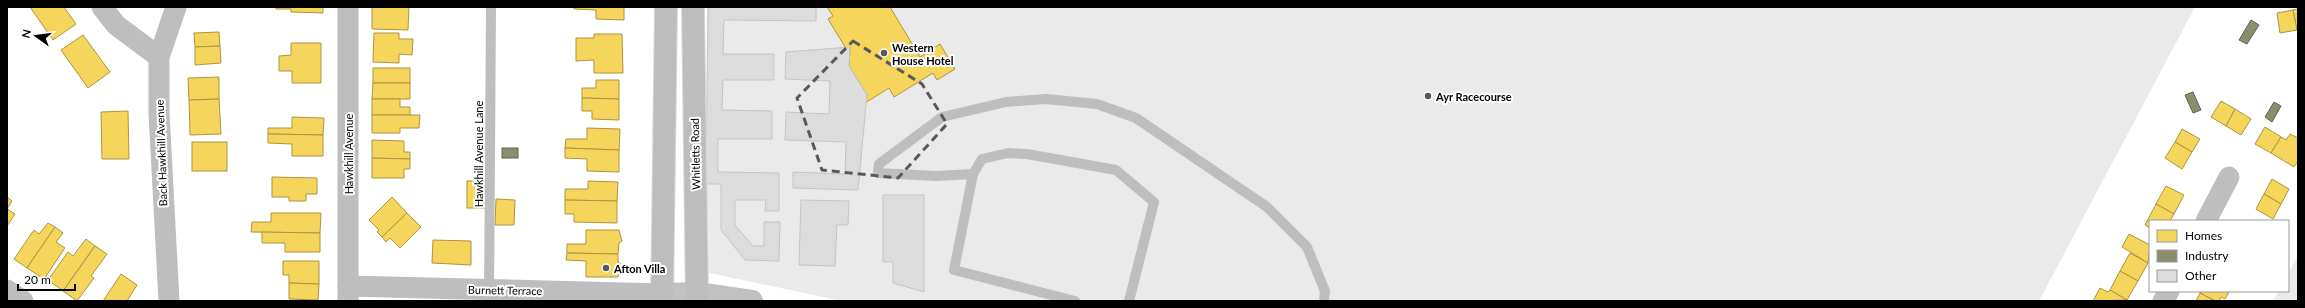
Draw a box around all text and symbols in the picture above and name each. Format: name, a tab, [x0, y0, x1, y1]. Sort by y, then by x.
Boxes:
north arrow	[16, 16, 56, 56]
text: N	[18, 28, 33, 39]
place label: Western House Hotel	[892, 41, 954, 67]
marker: Western House Hotel	[879, 48, 889, 58]
place label: Ayr Racecourse	[1435, 90, 1512, 103]
marker: Ayr Racecourse	[1423, 91, 1433, 101]
street label: Back Hawkhill Avenue	[153, 99, 169, 207]
street label: Hawkhill Avenue Lane	[472, 101, 485, 207]
street label: Hawkhill Avenue	[342, 113, 355, 194]
street label: Whitletts Road	[688, 118, 702, 190]
legend	[2149, 220, 2289, 292]
text: Homes	[2185, 228, 2222, 243]
text: Industry	[2185, 248, 2229, 263]
place label: Afton Villa	[613, 262, 665, 275]
marker: Afton Villa	[601, 263, 611, 273]
scale bar	[18, 266, 75, 292]
text: Other	[2185, 268, 2217, 283]
text: 20 m	[24, 272, 51, 287]
street label: Burnett Terrace	[468, 283, 542, 297]

